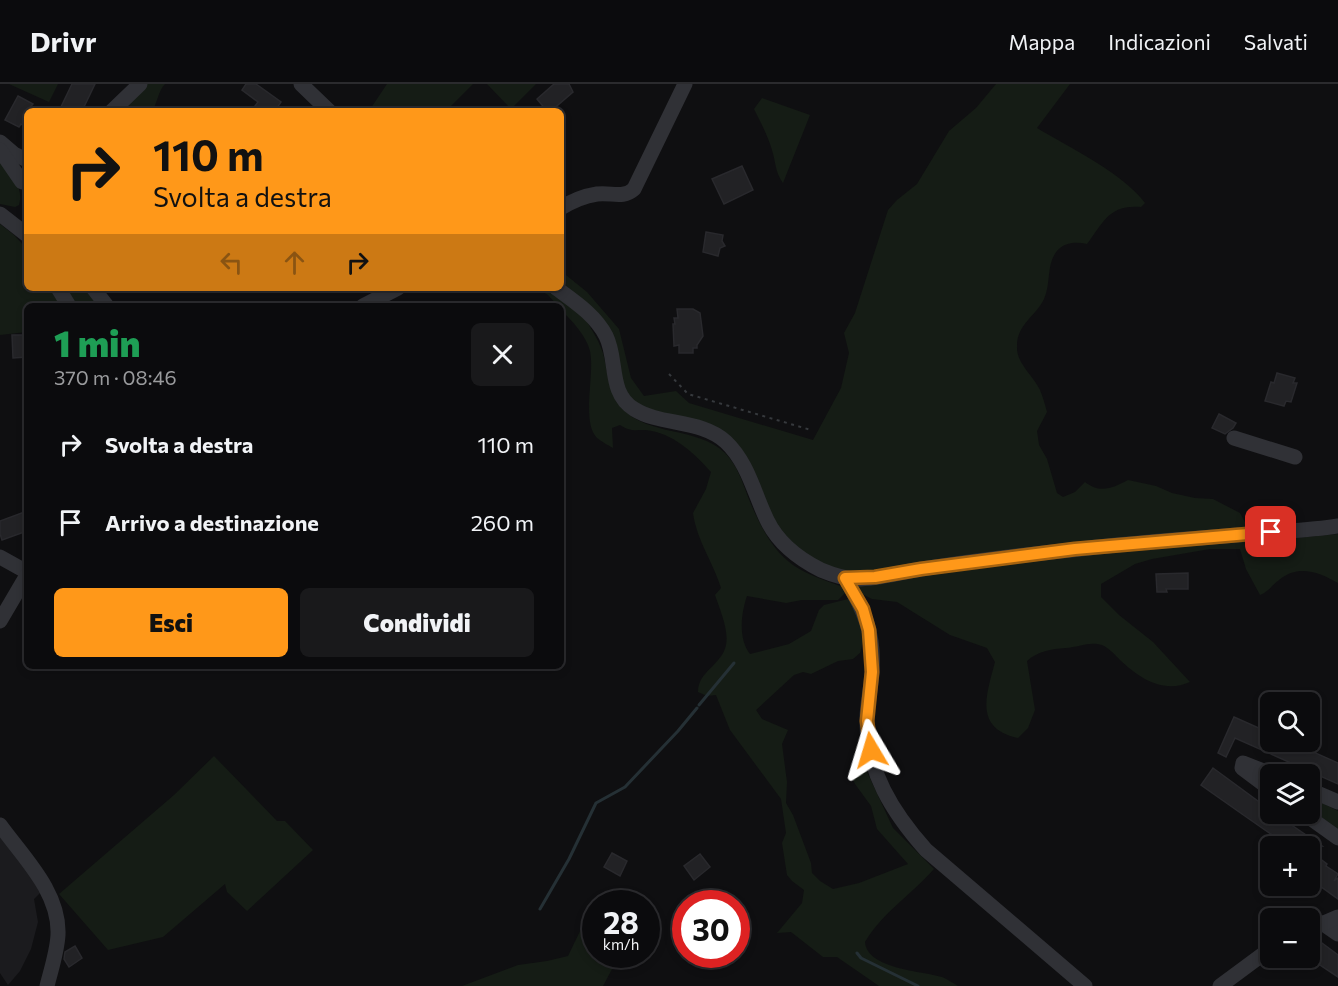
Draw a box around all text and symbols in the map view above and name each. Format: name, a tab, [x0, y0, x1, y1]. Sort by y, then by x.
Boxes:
text: Drivr	[30, 24, 97, 58]
text: Mappa	[1008, 29, 1075, 54]
text: Indicazioni	[1108, 29, 1211, 54]
text: Salvati	[1244, 29, 1308, 54]
text: 110 m	[153, 128, 264, 180]
icon: right	[54, 132, 132, 210]
text: Svolta a destra	[153, 180, 332, 213]
icon: left	[215, 246, 248, 279]
icon: ahead	[278, 246, 311, 279]
icon: right	[341, 246, 374, 279]
text: 1 min	[54, 320, 140, 364]
button: close	[471, 323, 534, 386]
text: 370 m · 08:46	[54, 365, 177, 389]
icon: right	[54, 428, 87, 461]
text: Svolta a destra	[105, 431, 253, 458]
text: 110 m	[477, 431, 534, 458]
icon: arrive	[54, 506, 87, 539]
pin	[1245, 506, 1296, 557]
text: Arrivo a destinazione	[105, 509, 319, 536]
text: 260 m	[471, 509, 534, 536]
icon: arrive	[1254, 515, 1287, 548]
button: Esci	[54, 588, 288, 657]
button: Condividi	[300, 588, 534, 657]
map controls	[1260, 692, 1320, 968]
button: search	[1260, 692, 1320, 752]
position arrow	[839, 718, 903, 782]
button: layers	[1260, 764, 1320, 824]
button: +	[1260, 836, 1320, 896]
speed limit sign: 30	[672, 890, 750, 968]
text: 28	[603, 903, 639, 940]
button: −	[1260, 908, 1320, 968]
text: km/h	[603, 935, 639, 953]

